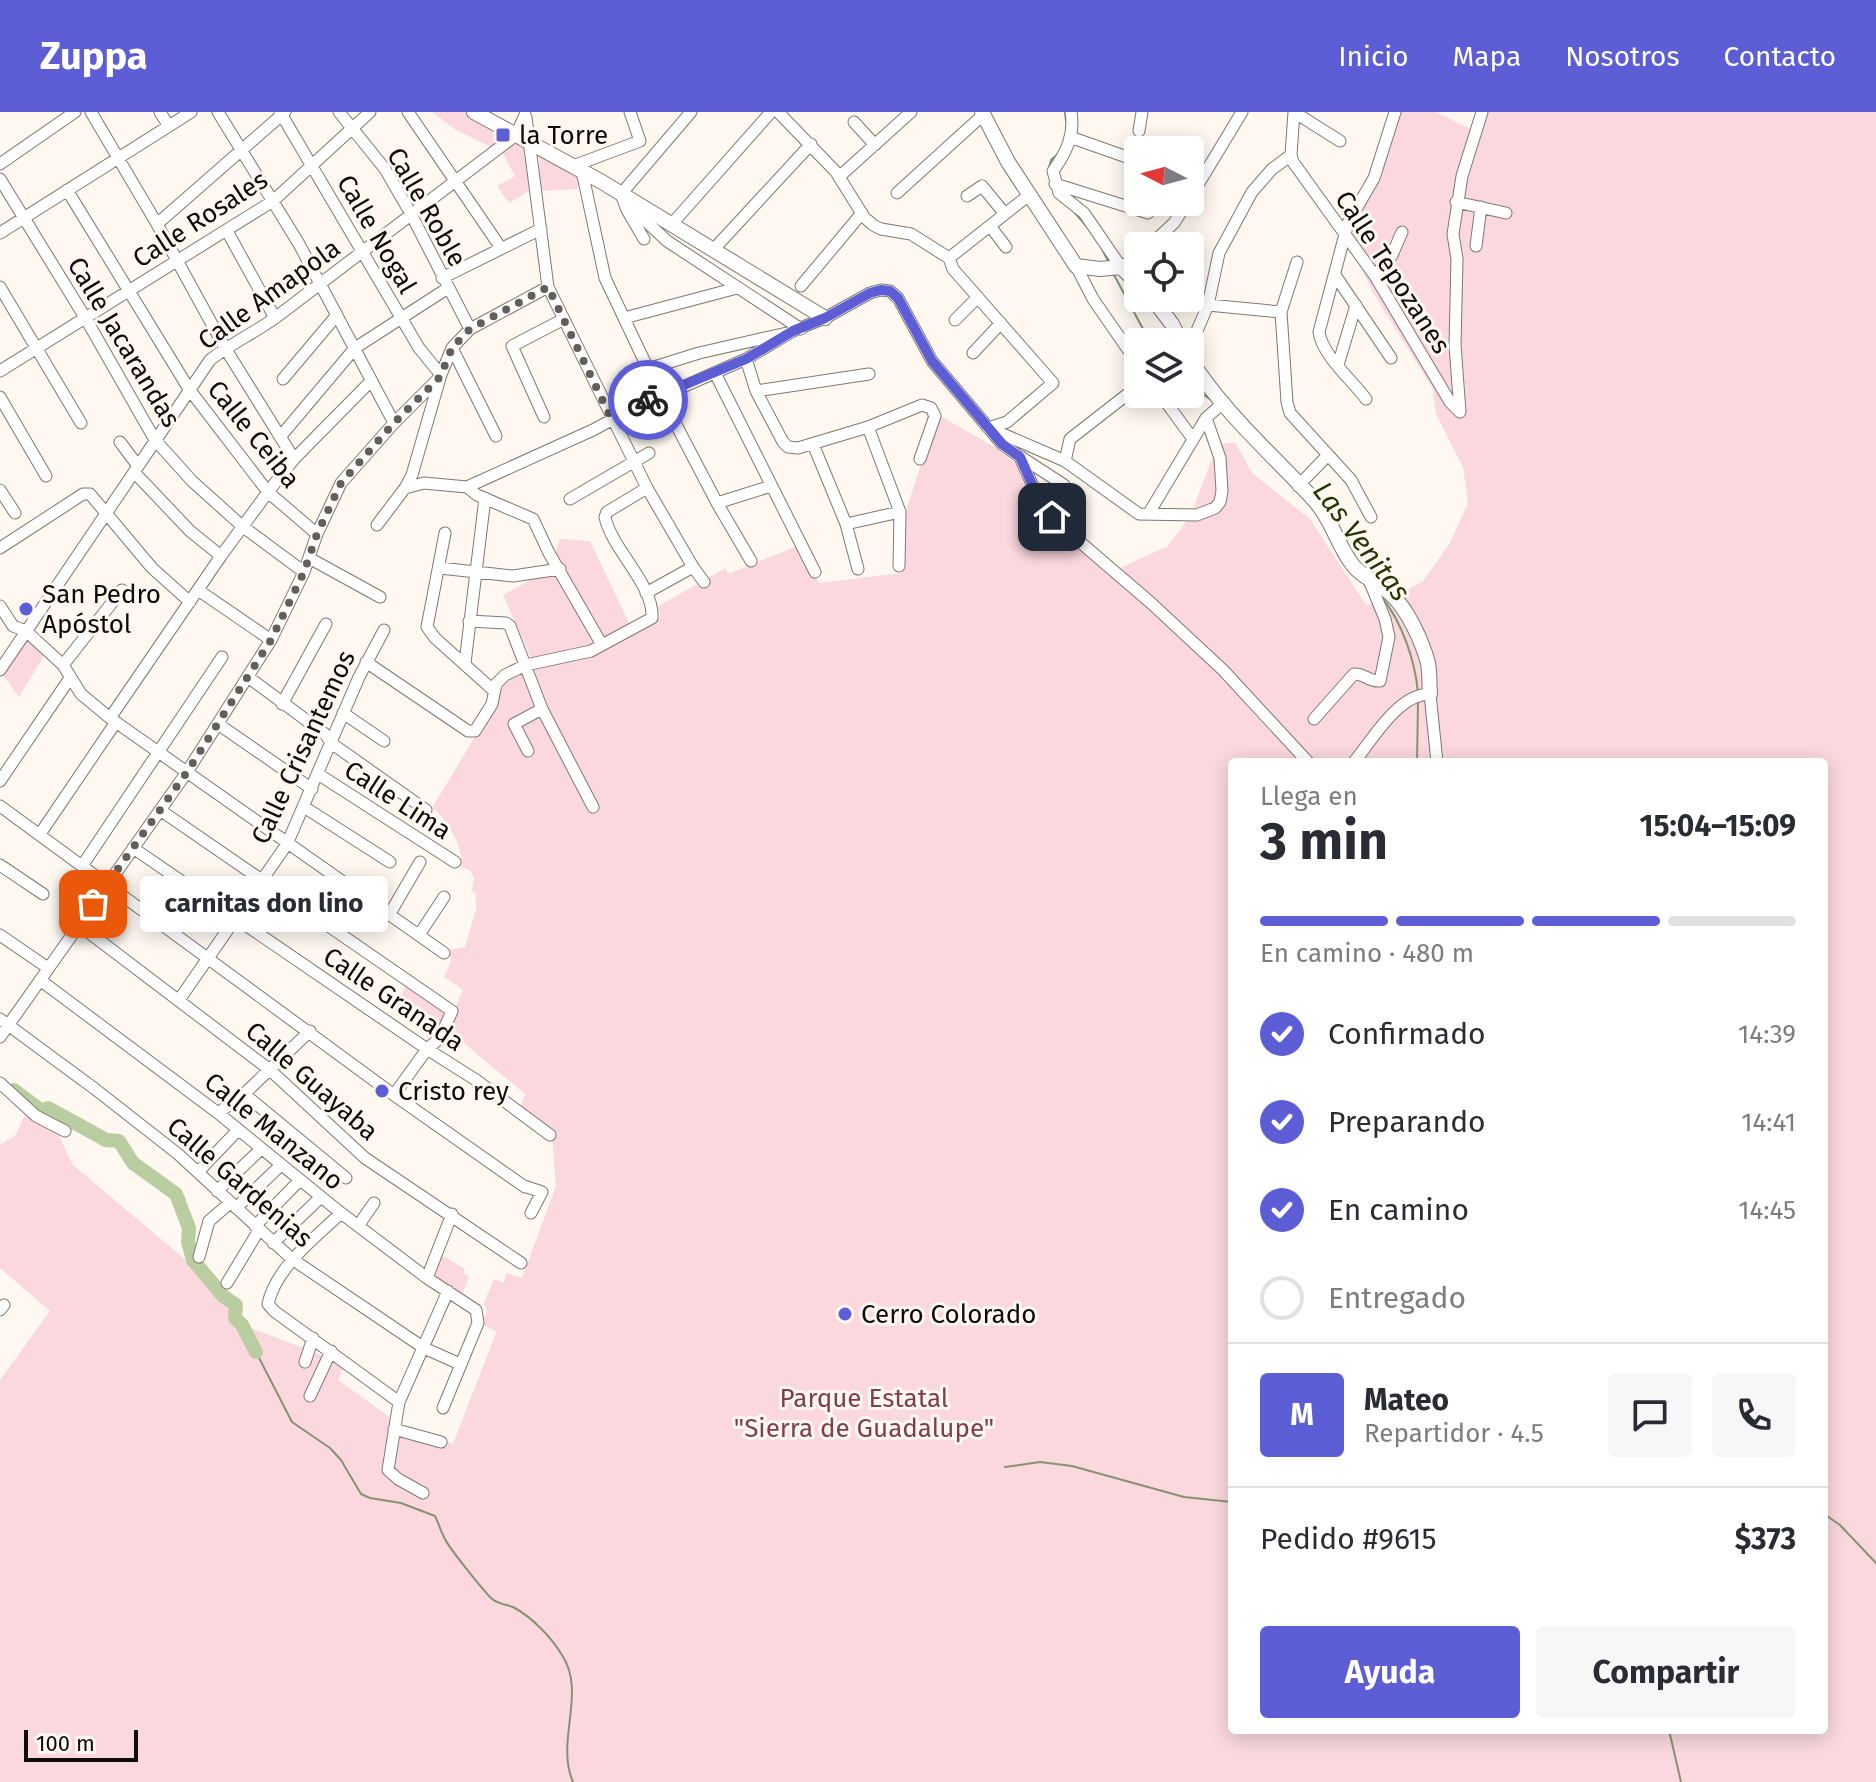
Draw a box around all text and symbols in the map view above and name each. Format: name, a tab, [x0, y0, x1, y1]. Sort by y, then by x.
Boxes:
text: Zuppa	[40, 33, 148, 79]
text: Inicio	[1338, 40, 1409, 73]
text: Mapa	[1453, 40, 1521, 73]
text: Nosotros	[1565, 40, 1680, 73]
text: Contacto	[1724, 40, 1836, 73]
place label: la Torre	[519, 120, 608, 151]
marker: la Torre	[494, 126, 512, 144]
north arrow	[1124, 136, 1204, 216]
map controls	[1124, 136, 1204, 408]
street label: Calle Roble	[380, 142, 473, 272]
street label: Calle Rosales	[127, 164, 273, 274]
street label: Calle Nogal	[330, 169, 423, 299]
street label: Calle Tepozanes	[1328, 185, 1457, 359]
button: locate	[1124, 232, 1204, 312]
street label: Calle Amapola	[192, 233, 346, 356]
street label: Calle Jacarandas	[61, 252, 187, 433]
button: layers	[1124, 328, 1204, 408]
courier	[608, 360, 688, 440]
street label: Calle Ceiba	[201, 374, 306, 494]
icon: bike	[626, 378, 670, 422]
water label: Las Venitas	[1306, 475, 1417, 607]
pin	[1018, 483, 1086, 551]
icon: home	[1030, 495, 1074, 539]
place label: San Pedro Apóstol	[42, 579, 161, 640]
marker: San Pedro Apóstol	[17, 600, 35, 618]
street label: Calle Crisantemos	[245, 646, 362, 849]
street label: Calle Lima	[339, 754, 457, 846]
text: Llega en	[1260, 781, 1358, 812]
text: 15:04–15:09	[1640, 808, 1796, 844]
text: 3 min	[1260, 810, 1388, 873]
pin	[59, 870, 127, 938]
callout: carnitas don lino	[141, 876, 389, 932]
icon: bag	[71, 882, 115, 926]
text: carnitas don lino	[165, 888, 363, 919]
text: En camino · 480 m	[1260, 938, 1474, 969]
street label: Calle Granada	[317, 941, 470, 1058]
icon: check	[1260, 1012, 1304, 1056]
street label: Calle Guayaba	[239, 1015, 384, 1147]
text: Confirmado	[1328, 1016, 1486, 1052]
text: 14:39	[1738, 1019, 1796, 1050]
street label: Calle Manzano	[198, 1066, 349, 1197]
place label: Cristo rey	[398, 1076, 509, 1107]
marker: Cristo rey	[373, 1082, 391, 1100]
icon: check	[1260, 1100, 1304, 1144]
text: Preparando	[1328, 1104, 1486, 1140]
text: 14:41	[1741, 1107, 1796, 1138]
street label: Calle Gardenias	[161, 1111, 319, 1254]
icon: check	[1260, 1188, 1304, 1232]
text: En camino	[1328, 1192, 1469, 1228]
text: 14:45	[1738, 1195, 1796, 1226]
text: Entregado	[1328, 1280, 1466, 1316]
place label: Cerro Colorado	[861, 1299, 1036, 1330]
marker: Cerro Colorado	[836, 1305, 854, 1323]
button: chat	[1608, 1373, 1692, 1457]
button: phone	[1712, 1373, 1796, 1457]
text: Mateo	[1364, 1382, 1449, 1418]
park label: Parque Estatal "Sierra de Guadalupe"	[734, 1383, 994, 1444]
text: M	[1290, 1397, 1314, 1433]
text: Repartidor · 4.5	[1364, 1418, 1544, 1449]
text: Pedido #9615	[1260, 1521, 1437, 1557]
text: $373	[1735, 1521, 1796, 1557]
button: Ayuda	[1260, 1626, 1520, 1718]
button: Compartir	[1536, 1626, 1796, 1718]
scale bar	[24, 1726, 138, 1762]
text: 100 m	[36, 1730, 95, 1757]

